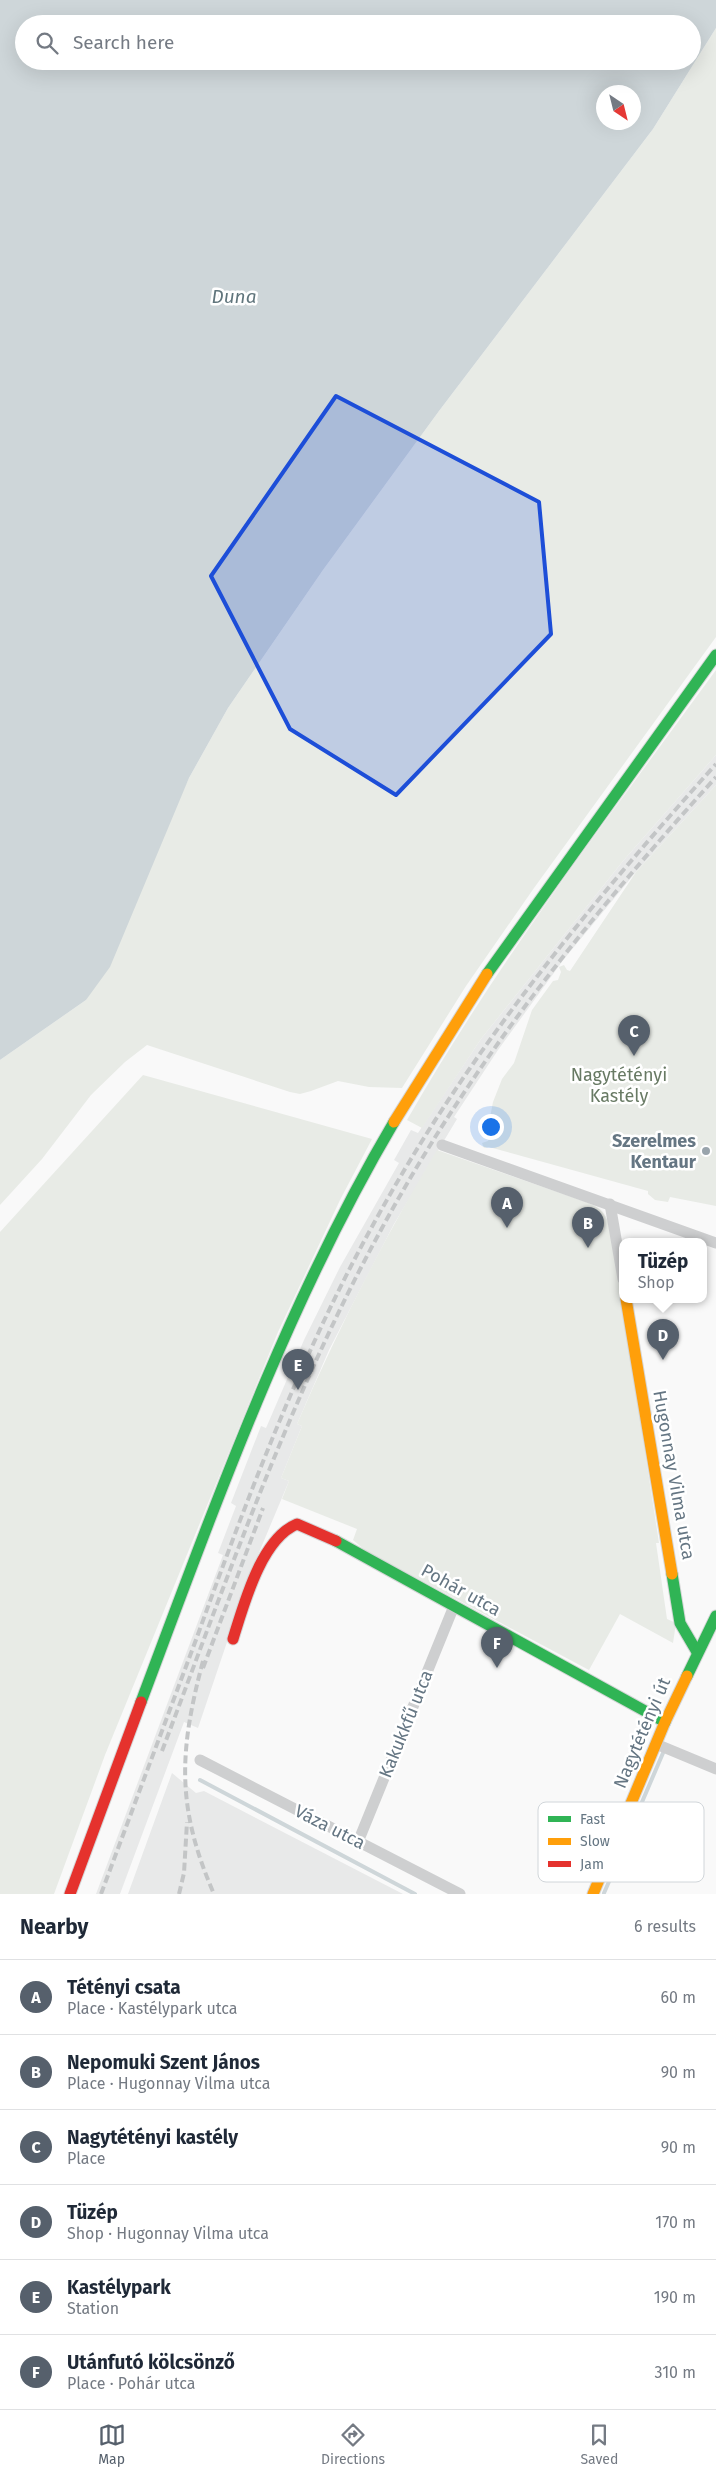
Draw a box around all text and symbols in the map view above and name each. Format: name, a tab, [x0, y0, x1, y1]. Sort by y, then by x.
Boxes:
search box	[15, 15, 701, 70]
icon: search	[33, 29, 61, 57]
text: Search here	[73, 31, 174, 54]
north arrow	[596, 85, 641, 130]
water label: Duna	[212, 285, 256, 308]
pin: C	[618, 1015, 650, 1056]
park label: Nagytétényi Kastély	[571, 1064, 667, 1107]
your location	[478, 1114, 504, 1140]
place label: Szerelmes Kentaur	[612, 1130, 697, 1173]
marker: Szerelmes Kentaur	[700, 1145, 712, 1157]
pin: A	[491, 1187, 523, 1228]
pin: B	[572, 1207, 604, 1248]
popup	[619, 1238, 707, 1303]
text: Tüzép	[638, 1250, 688, 1273]
text: Shop	[638, 1273, 675, 1292]
pin: D	[647, 1319, 679, 1360]
pin: E	[282, 1349, 314, 1390]
street label: Hugonnay Vilma utca	[648, 1388, 700, 1562]
street label: Pohár utca	[417, 1559, 505, 1621]
pin: F	[481, 1627, 513, 1668]
street label: Kakukkfű utca	[374, 1667, 438, 1781]
street label: Nagytétényi út	[609, 1674, 675, 1792]
street label: Váza utca	[291, 1800, 369, 1854]
legend	[538, 1802, 704, 1882]
text: Fast	[580, 1811, 606, 1828]
text: Slow	[580, 1833, 610, 1850]
text: Jam	[580, 1856, 604, 1873]
text: Nearby	[20, 1914, 88, 1940]
text: 6 results	[634, 1917, 696, 1936]
text: Tétényi csata	[67, 1976, 181, 1999]
text: A	[31, 1988, 41, 2007]
text: 60 m	[661, 1988, 696, 2007]
text: Place · Kastélypark utca	[67, 1999, 238, 2018]
text: Nepomuki Szent János	[67, 2051, 260, 2074]
text: B	[31, 2063, 41, 2082]
text: 90 m	[661, 2063, 696, 2082]
text: Place · Hugonnay Vilma utca	[67, 2074, 271, 2093]
text: Nagytétényi kastély	[67, 2126, 238, 2149]
text: C	[31, 2138, 41, 2157]
text: 90 m	[661, 2138, 696, 2157]
text: Place	[67, 2149, 106, 2168]
text: Tüzép	[67, 2201, 118, 2224]
text: D	[31, 2213, 41, 2232]
text: 170 m	[655, 2213, 696, 2232]
text: Shop · Hugonnay Vilma utca	[67, 2224, 269, 2243]
text: Kastélypark	[67, 2276, 171, 2299]
text: E	[32, 2288, 40, 2307]
text: 190 m	[654, 2288, 696, 2307]
text: Station	[67, 2299, 119, 2318]
text: Utánfutó kölcsönző	[67, 2351, 235, 2374]
text: F	[32, 2363, 40, 2382]
text: 310 m	[655, 2363, 696, 2382]
text: Place · Pohár utca	[67, 2374, 196, 2393]
tab: Map	[98, 2421, 126, 2468]
tab: Directions	[321, 2421, 385, 2468]
tab: Saved	[580, 2421, 618, 2468]

